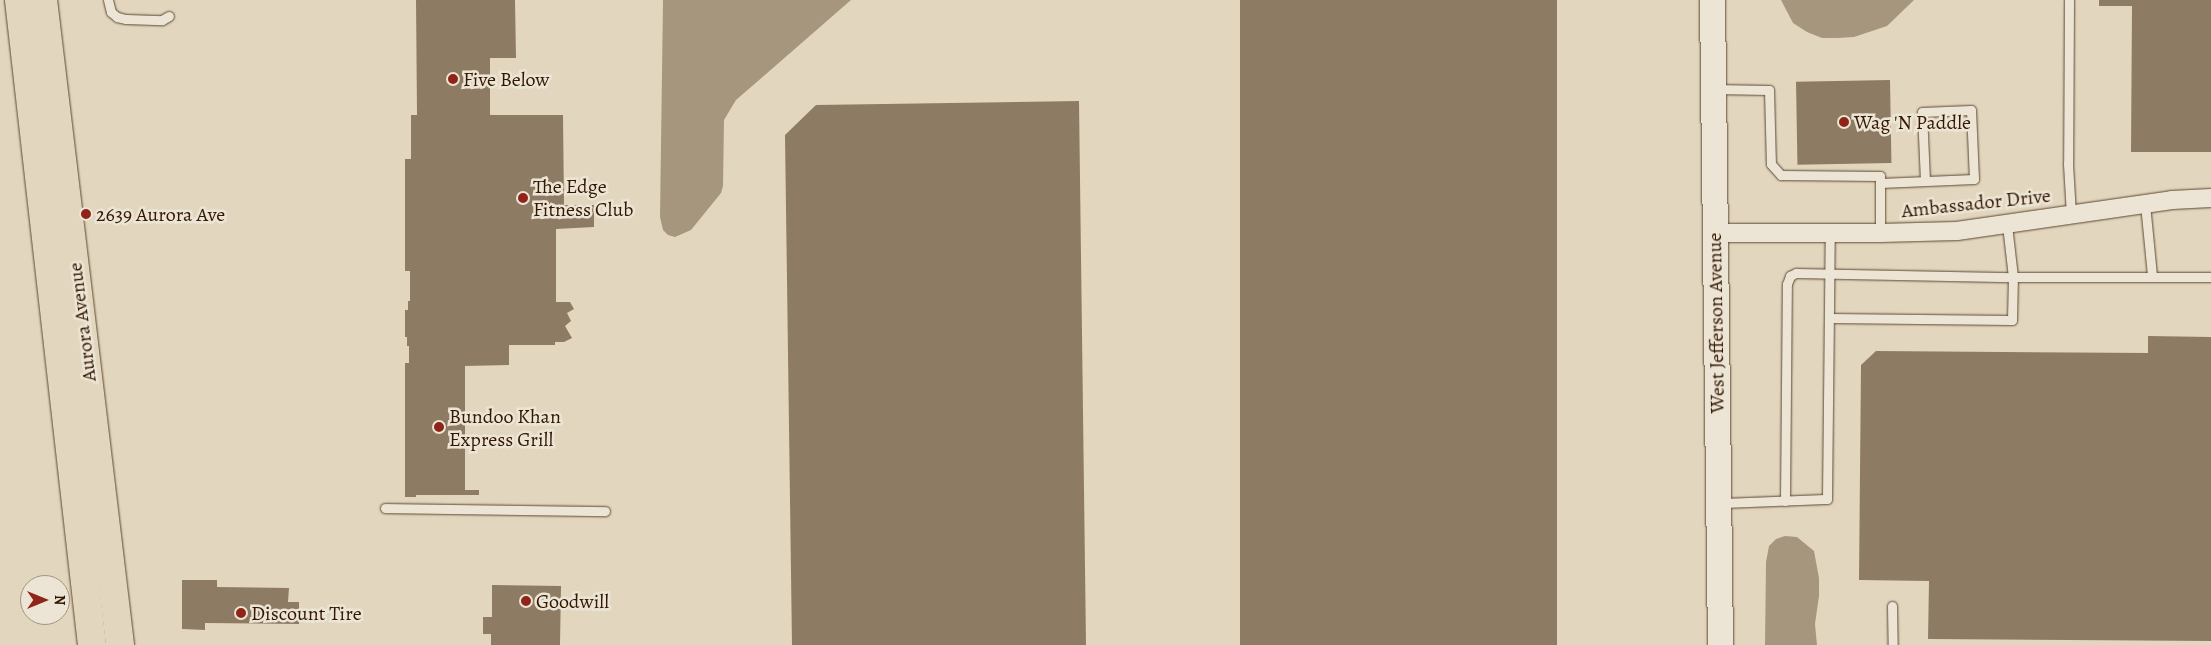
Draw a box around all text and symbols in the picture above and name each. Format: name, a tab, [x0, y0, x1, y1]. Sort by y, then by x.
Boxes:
place label: Five Below	[463, 67, 549, 91]
marker: Five Below	[447, 73, 459, 85]
place label: Wag 'N Paddle	[1854, 110, 1971, 134]
marker: Wag 'N Paddle	[1838, 116, 1850, 128]
place label: The Edge Fitness Club	[533, 175, 633, 222]
street label: Ambassador Drive	[1900, 183, 2052, 223]
marker: The Edge Fitness Club	[517, 192, 529, 204]
place label: 2639 Aurora Ave	[96, 202, 225, 226]
marker: 2639 Aurora Ave	[80, 208, 92, 220]
street label: West Jefferson Avenue	[1702, 232, 1730, 414]
street label: Aurora Avenue	[63, 261, 101, 383]
place label: Bundoo Khan Express Grill	[449, 404, 561, 451]
marker: Bundoo Khan Express Grill	[433, 421, 445, 433]
north arrow	[20, 575, 70, 625]
place label: Goodwill	[536, 589, 609, 613]
text: N	[50, 595, 69, 605]
marker: Goodwill	[520, 595, 532, 607]
place label: Discount Tire	[251, 601, 362, 625]
marker: Discount Tire	[235, 607, 247, 619]

